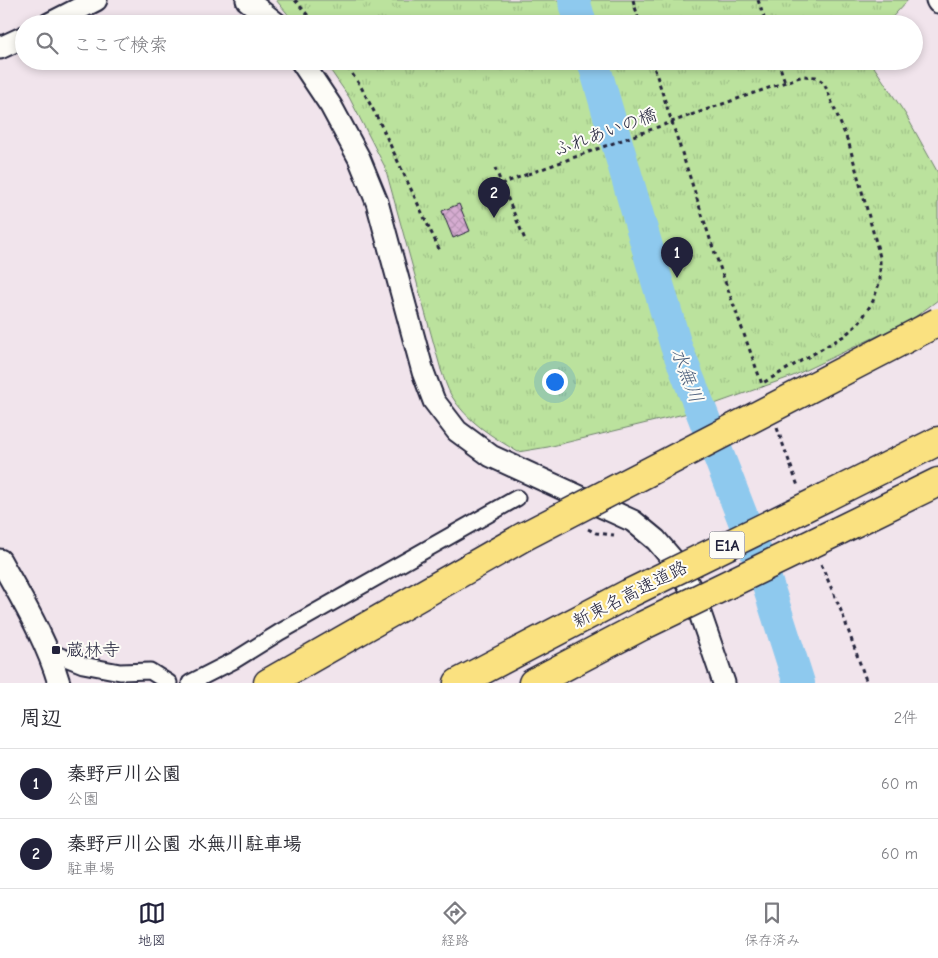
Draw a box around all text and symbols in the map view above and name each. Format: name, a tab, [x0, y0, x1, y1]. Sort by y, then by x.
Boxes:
search box	[15, 15, 923, 70]
icon: search	[33, 29, 61, 57]
text: ここで検索	[73, 34, 168, 56]
street label: ふれあいの橋	[551, 104, 660, 161]
pin: 2	[478, 177, 510, 218]
pin: 1	[661, 237, 693, 278]
water label: 水無川	[667, 345, 708, 406]
your location	[542, 369, 568, 395]
road number: E1A	[710, 532, 744, 558]
street label: 新東名高速道路	[569, 556, 691, 632]
place label: 蔵林寺	[66, 640, 120, 661]
marker: 蔵林寺	[50, 644, 62, 656]
text: 周辺	[20, 706, 62, 730]
text: 2件	[894, 709, 918, 727]
text: 秦野戸川公園	[67, 763, 181, 785]
text: 1	[33, 775, 39, 793]
text: 60 m	[881, 775, 918, 793]
text: 公園	[67, 790, 99, 808]
text: 秦野戸川公園 水無川駐車場	[67, 833, 302, 855]
text: 2	[32, 845, 40, 863]
text: 60 m	[881, 845, 918, 863]
text: 駐車場	[67, 860, 115, 878]
tab: 地図	[138, 899, 166, 949]
tab: 経路	[441, 899, 469, 949]
tab: 保存済み	[744, 899, 800, 949]

